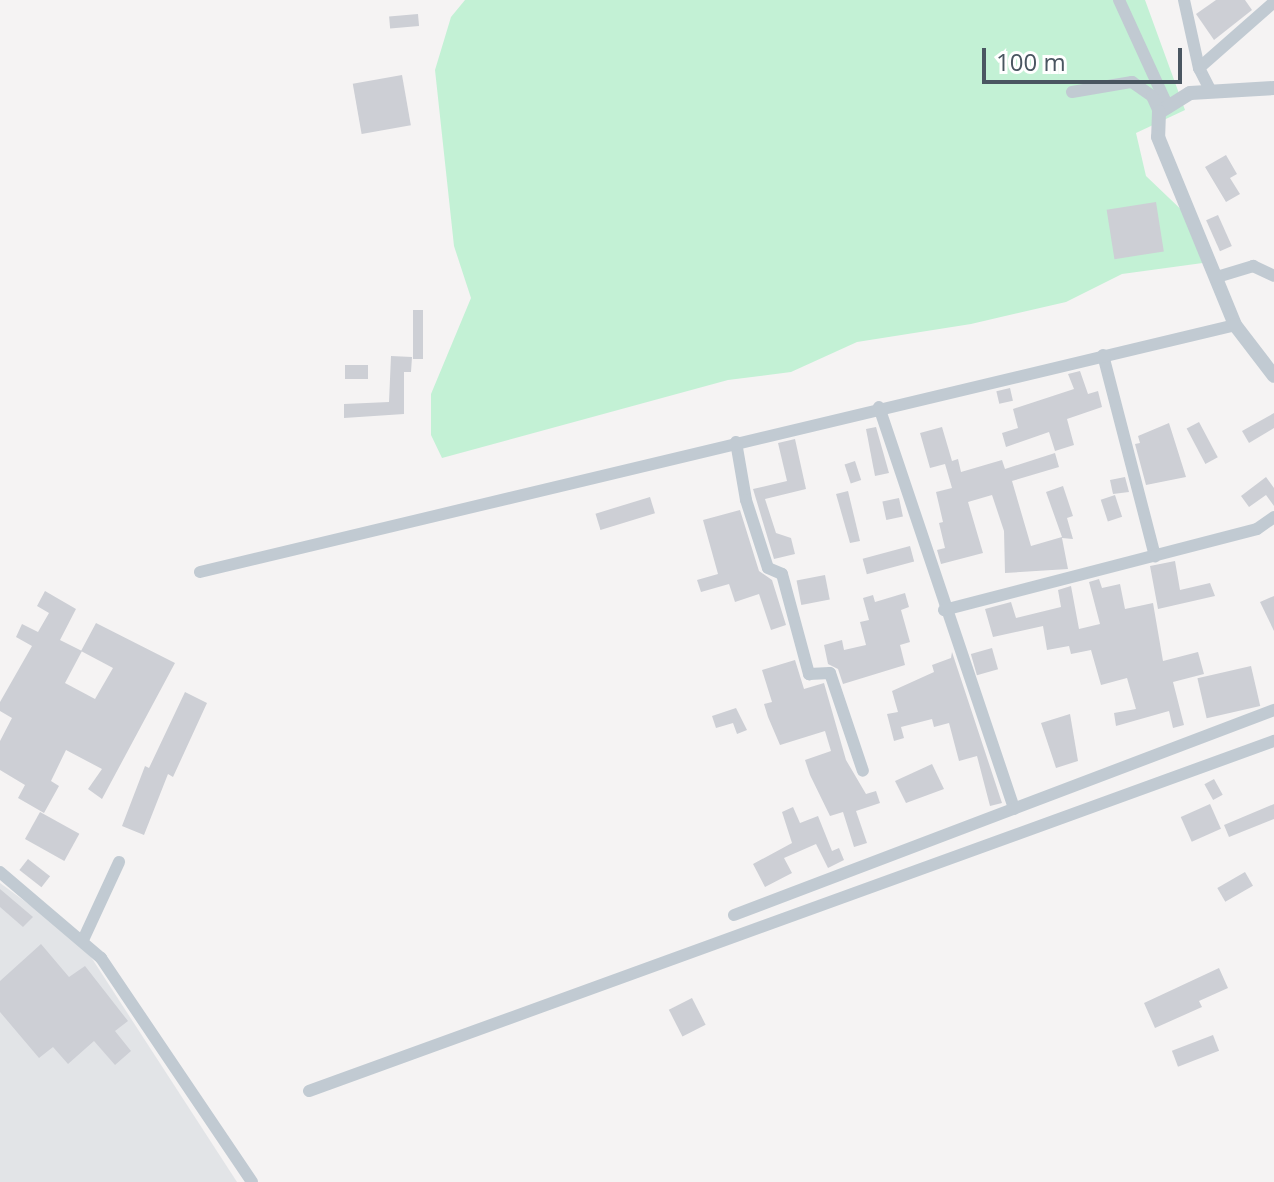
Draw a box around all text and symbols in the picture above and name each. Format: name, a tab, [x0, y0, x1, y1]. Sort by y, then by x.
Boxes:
scale bar	[986, 32, 1186, 82]
text: 100 m	[996, 45, 1066, 78]

